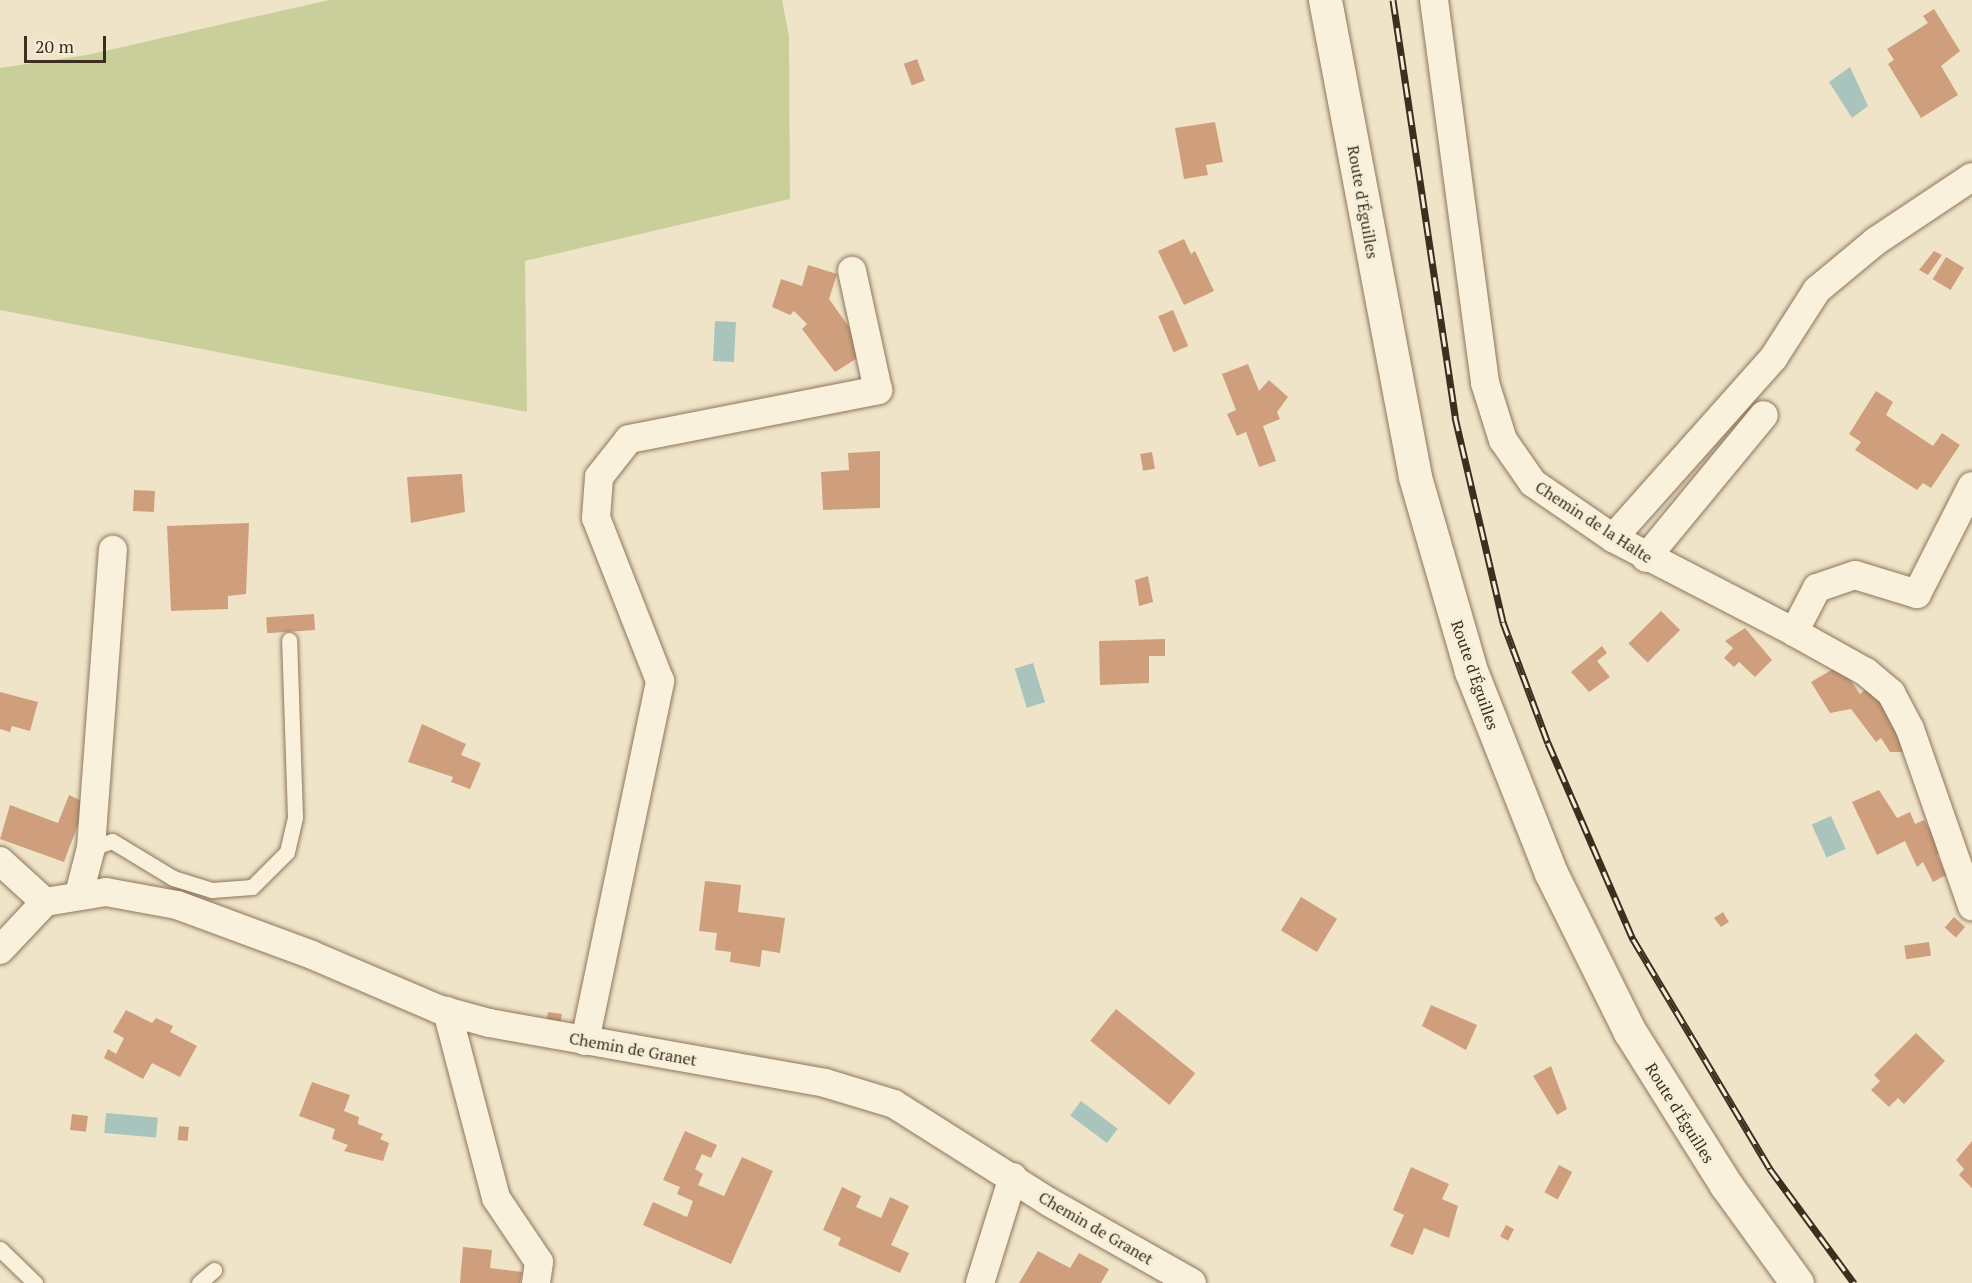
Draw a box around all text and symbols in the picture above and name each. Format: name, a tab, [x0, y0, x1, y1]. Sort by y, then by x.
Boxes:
scale bar	[27, 24, 110, 62]
text: 20 m	[35, 34, 74, 58]
street label: Route d'Éguilles	[1344, 144, 1382, 260]
street label: Chemin de la Halte	[1532, 477, 1656, 567]
street label: Route d'Éguilles	[1447, 618, 1503, 732]
street label: Chemin de Granet	[568, 1028, 698, 1070]
street label: Route d'Éguilles	[1642, 1059, 1718, 1167]
street label: Chemin de Granet	[1035, 1187, 1157, 1269]

